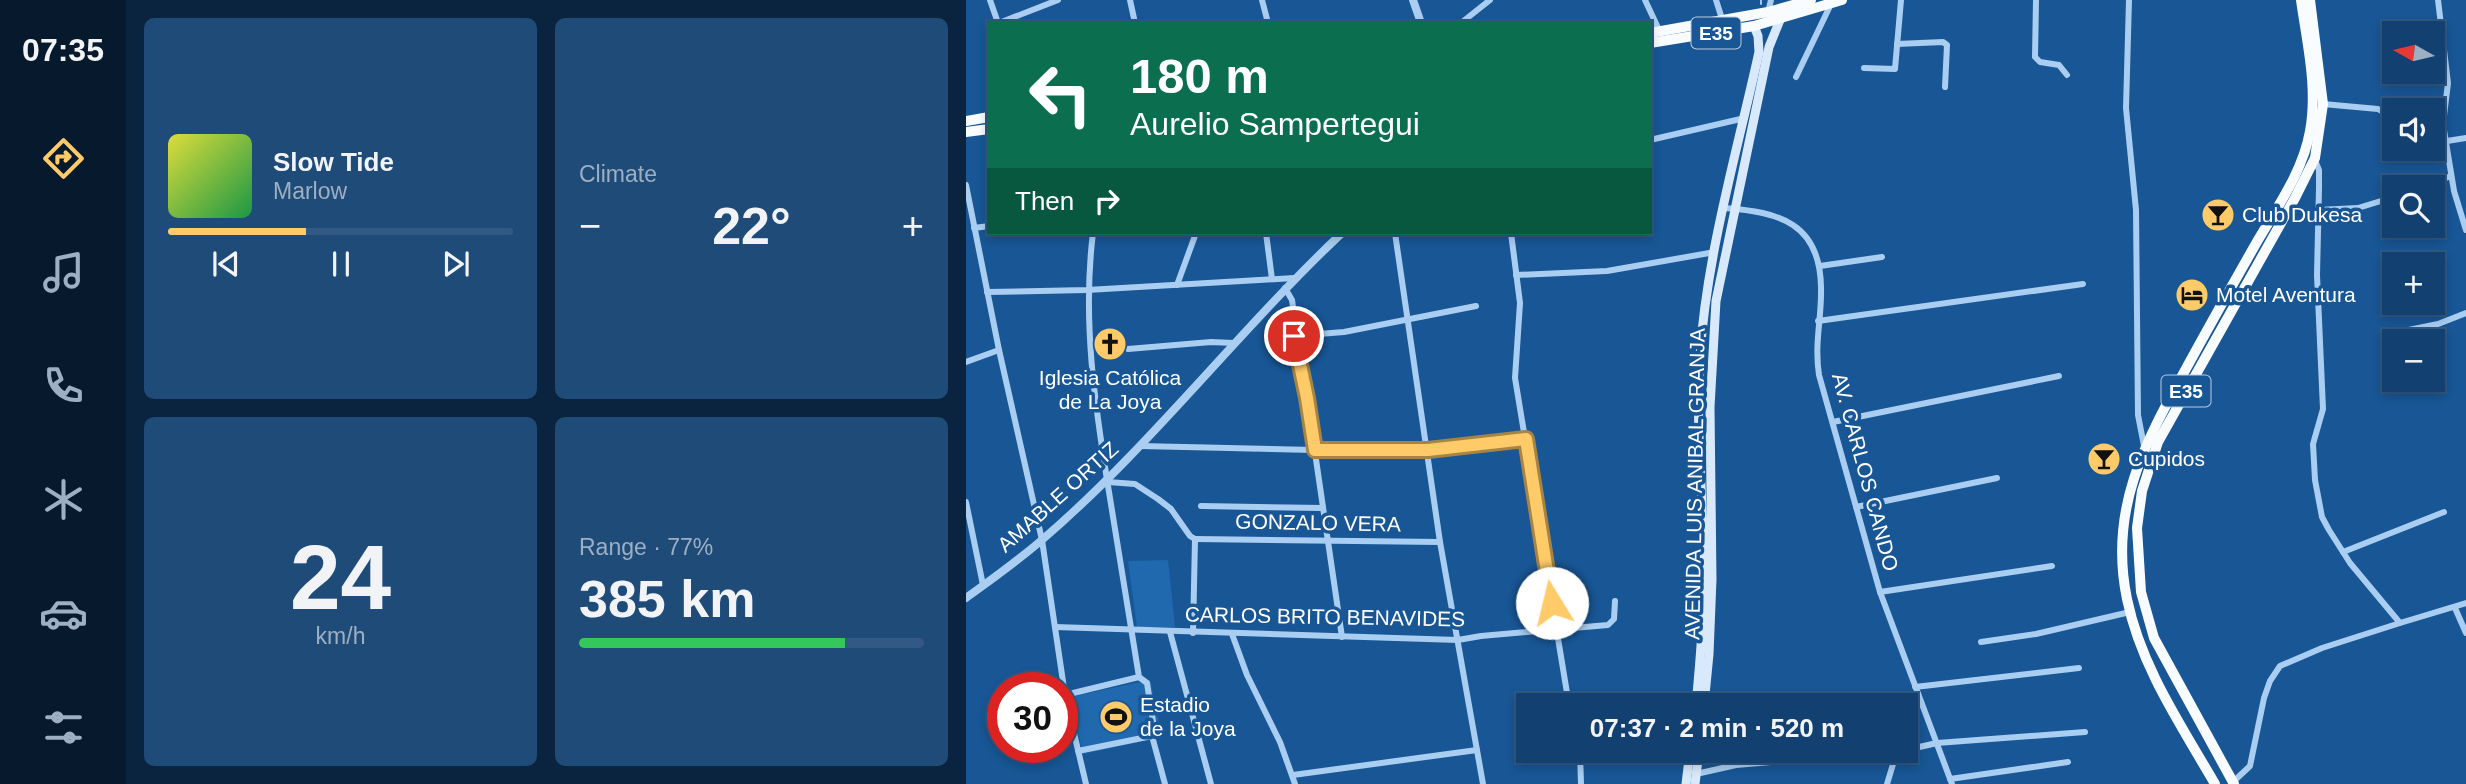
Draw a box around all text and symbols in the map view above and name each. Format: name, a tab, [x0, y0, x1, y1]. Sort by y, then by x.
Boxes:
road number: E35	[1692, 18, 1740, 48]
north arrow	[2382, 21, 2445, 84]
map controls	[2382, 21, 2445, 392]
text: 07:35	[22, 32, 104, 68]
icon: left	[1015, 49, 1106, 140]
text: 180 m	[1130, 49, 1269, 103]
button: sound	[2382, 98, 2445, 161]
text: Aurelio Sampertegui	[1130, 106, 1420, 142]
icon: directions	[39, 134, 88, 183]
text: Slow Tide	[273, 147, 394, 177]
text: Climate	[579, 161, 657, 187]
button: search	[2382, 175, 2445, 238]
text: Marlow	[273, 178, 347, 204]
icon: right	[1088, 182, 1126, 220]
text: Then	[1015, 186, 1074, 216]
bar icon: Club Dukesa	[2199, 196, 2237, 234]
text: 22°	[712, 197, 791, 255]
place label: Club Dukesa	[2242, 203, 2363, 226]
text: −	[579, 205, 601, 247]
text: +	[902, 205, 924, 247]
icon: previous	[207, 245, 245, 283]
icon: pause	[322, 245, 360, 283]
icon: next	[437, 245, 475, 283]
icon: music	[39, 248, 88, 297]
button: +	[2382, 252, 2445, 315]
hotel icon: Motel Aventura	[2173, 276, 2211, 314]
place label: Motel Aventura	[2216, 283, 2356, 306]
pin	[1264, 306, 1324, 366]
icon: arrive	[1275, 317, 1313, 355]
church icon: Iglesia Católica de La Joya	[1091, 325, 1129, 363]
street label: AVENIDA LUIS ANIBAL GRANJA	[1680, 328, 1709, 640]
button: −	[2382, 329, 2445, 392]
icon: phone	[39, 361, 88, 410]
place label: Iglesia Católica de La Joya	[1039, 366, 1182, 413]
street label: AV. CARLOS CANDO	[1828, 370, 1903, 573]
road number: E35	[2162, 376, 2210, 406]
street label: AMABLE ORTIZ	[993, 437, 1123, 557]
bar icon: Cupidos	[2085, 440, 2123, 478]
place label: Cupidos	[2128, 447, 2205, 470]
icon: climate	[39, 475, 88, 524]
street label: GONZALO VERA	[1235, 510, 1401, 535]
text: 24	[290, 527, 391, 628]
text: Range · 77%	[579, 534, 713, 560]
position arrow	[1515, 566, 1589, 640]
text: 385 km	[579, 570, 755, 628]
icon: car	[39, 589, 88, 638]
street label: CARLOS BRITO BENAVIDES	[1185, 603, 1465, 630]
text: km/h	[316, 623, 365, 649]
speed limit sign: 30	[987, 672, 1078, 763]
place label: Estadio de la Joya	[1140, 693, 1236, 740]
sports icon: Estadio de la Joya	[1097, 698, 1135, 736]
icon: filters	[39, 703, 88, 752]
text: 07:37 · 2 min · 520 m	[1590, 713, 1844, 743]

